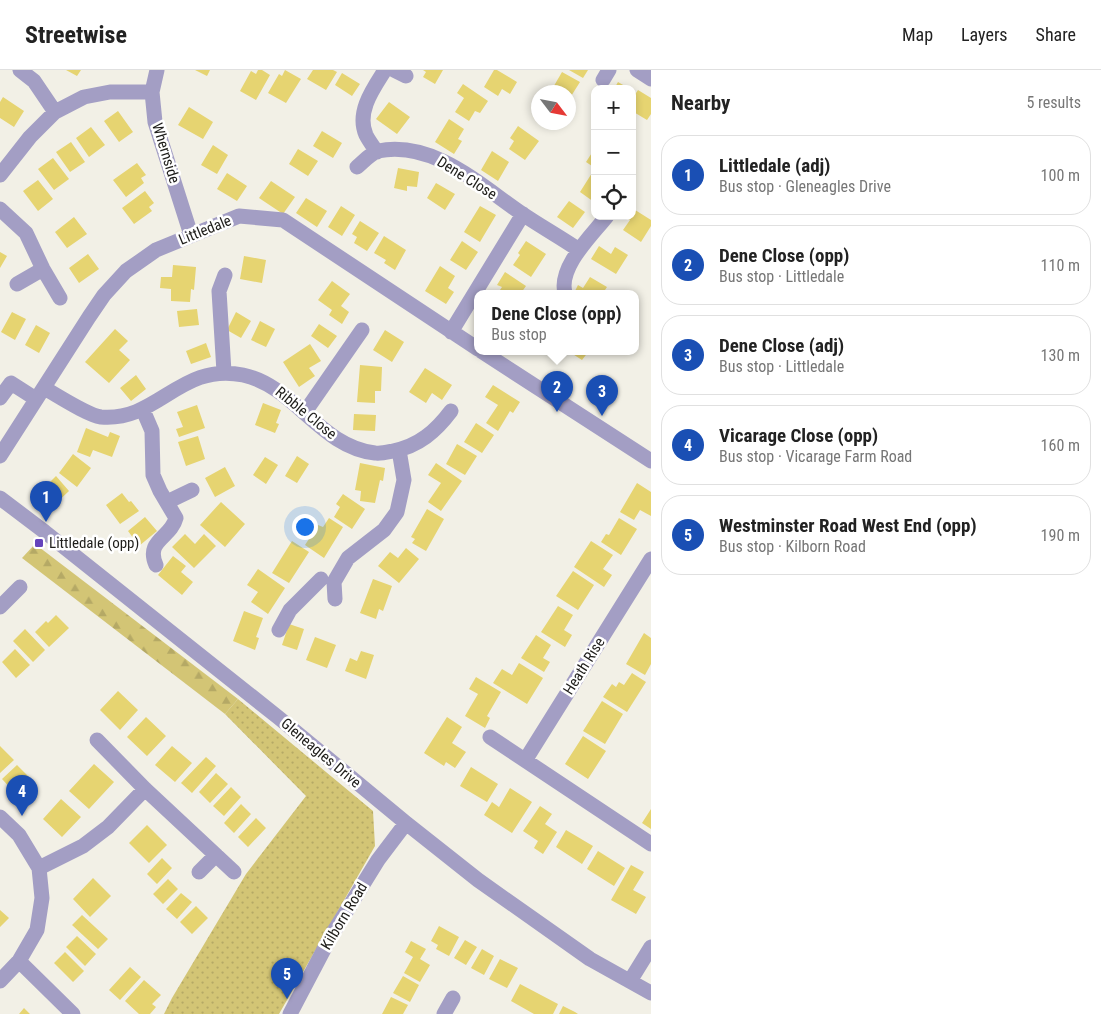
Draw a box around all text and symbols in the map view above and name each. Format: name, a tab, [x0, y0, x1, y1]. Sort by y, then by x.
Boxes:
text: Streetwise	[25, 21, 127, 49]
text: Map	[902, 24, 933, 45]
text: Layers	[961, 24, 1008, 45]
text: Share	[1036, 24, 1076, 45]
north arrow	[531, 85, 576, 130]
map controls	[591, 85, 636, 220]
button: +	[591, 85, 636, 130]
text: Nearby	[671, 91, 730, 115]
text: 5 results	[1026, 93, 1081, 112]
street label: Whernside	[148, 121, 184, 185]
button: −	[591, 130, 636, 175]
street label: Dene Close	[434, 153, 500, 203]
text: Littledale (adj)	[719, 154, 830, 177]
text: 1	[684, 166, 692, 185]
text: 100 m	[1041, 166, 1080, 185]
button: locate	[591, 175, 636, 220]
text: Bus stop · Gleneagles Drive	[719, 177, 891, 196]
street label: Littledale	[176, 211, 234, 249]
text: Dene Close (opp)	[719, 244, 849, 267]
text: 2	[684, 256, 692, 275]
text: 110 m	[1041, 256, 1080, 275]
text: Bus stop · Littledale	[719, 267, 844, 286]
popup	[474, 290, 639, 355]
text: Dene Close (opp)	[491, 302, 622, 325]
text: Bus stop	[491, 325, 547, 344]
text: Dene Close (adj)	[719, 334, 844, 357]
text: 3	[684, 346, 692, 365]
text: 130 m	[1041, 346, 1080, 365]
text: Bus stop · Littledale	[719, 357, 844, 376]
pin: 2	[541, 371, 573, 412]
pin: 3	[586, 375, 618, 416]
street label: Ribble Close	[272, 383, 340, 443]
text: Vicarage Close (opp)	[719, 424, 878, 447]
text: 4	[684, 436, 692, 455]
text: 160 m	[1041, 436, 1080, 455]
text: Bus stop · Vicarage Farm Road	[719, 447, 912, 466]
pin: 1	[30, 481, 62, 522]
your location	[292, 514, 318, 540]
text: Westminster Road West End (opp)	[719, 514, 977, 537]
text: 5	[684, 526, 692, 545]
text: 190 m	[1041, 526, 1080, 545]
place label: Littledale (opp)	[49, 534, 139, 552]
marker: Littledale (opp)	[33, 537, 45, 549]
text: Bus stop · Kilborn Road	[719, 537, 866, 556]
street label: Heath Rise	[559, 634, 609, 698]
street label: Gleneagles Drive	[277, 714, 365, 792]
pin: 4	[6, 775, 38, 816]
street label: Kilborn Road	[317, 879, 371, 953]
pin: 5	[271, 958, 303, 999]

